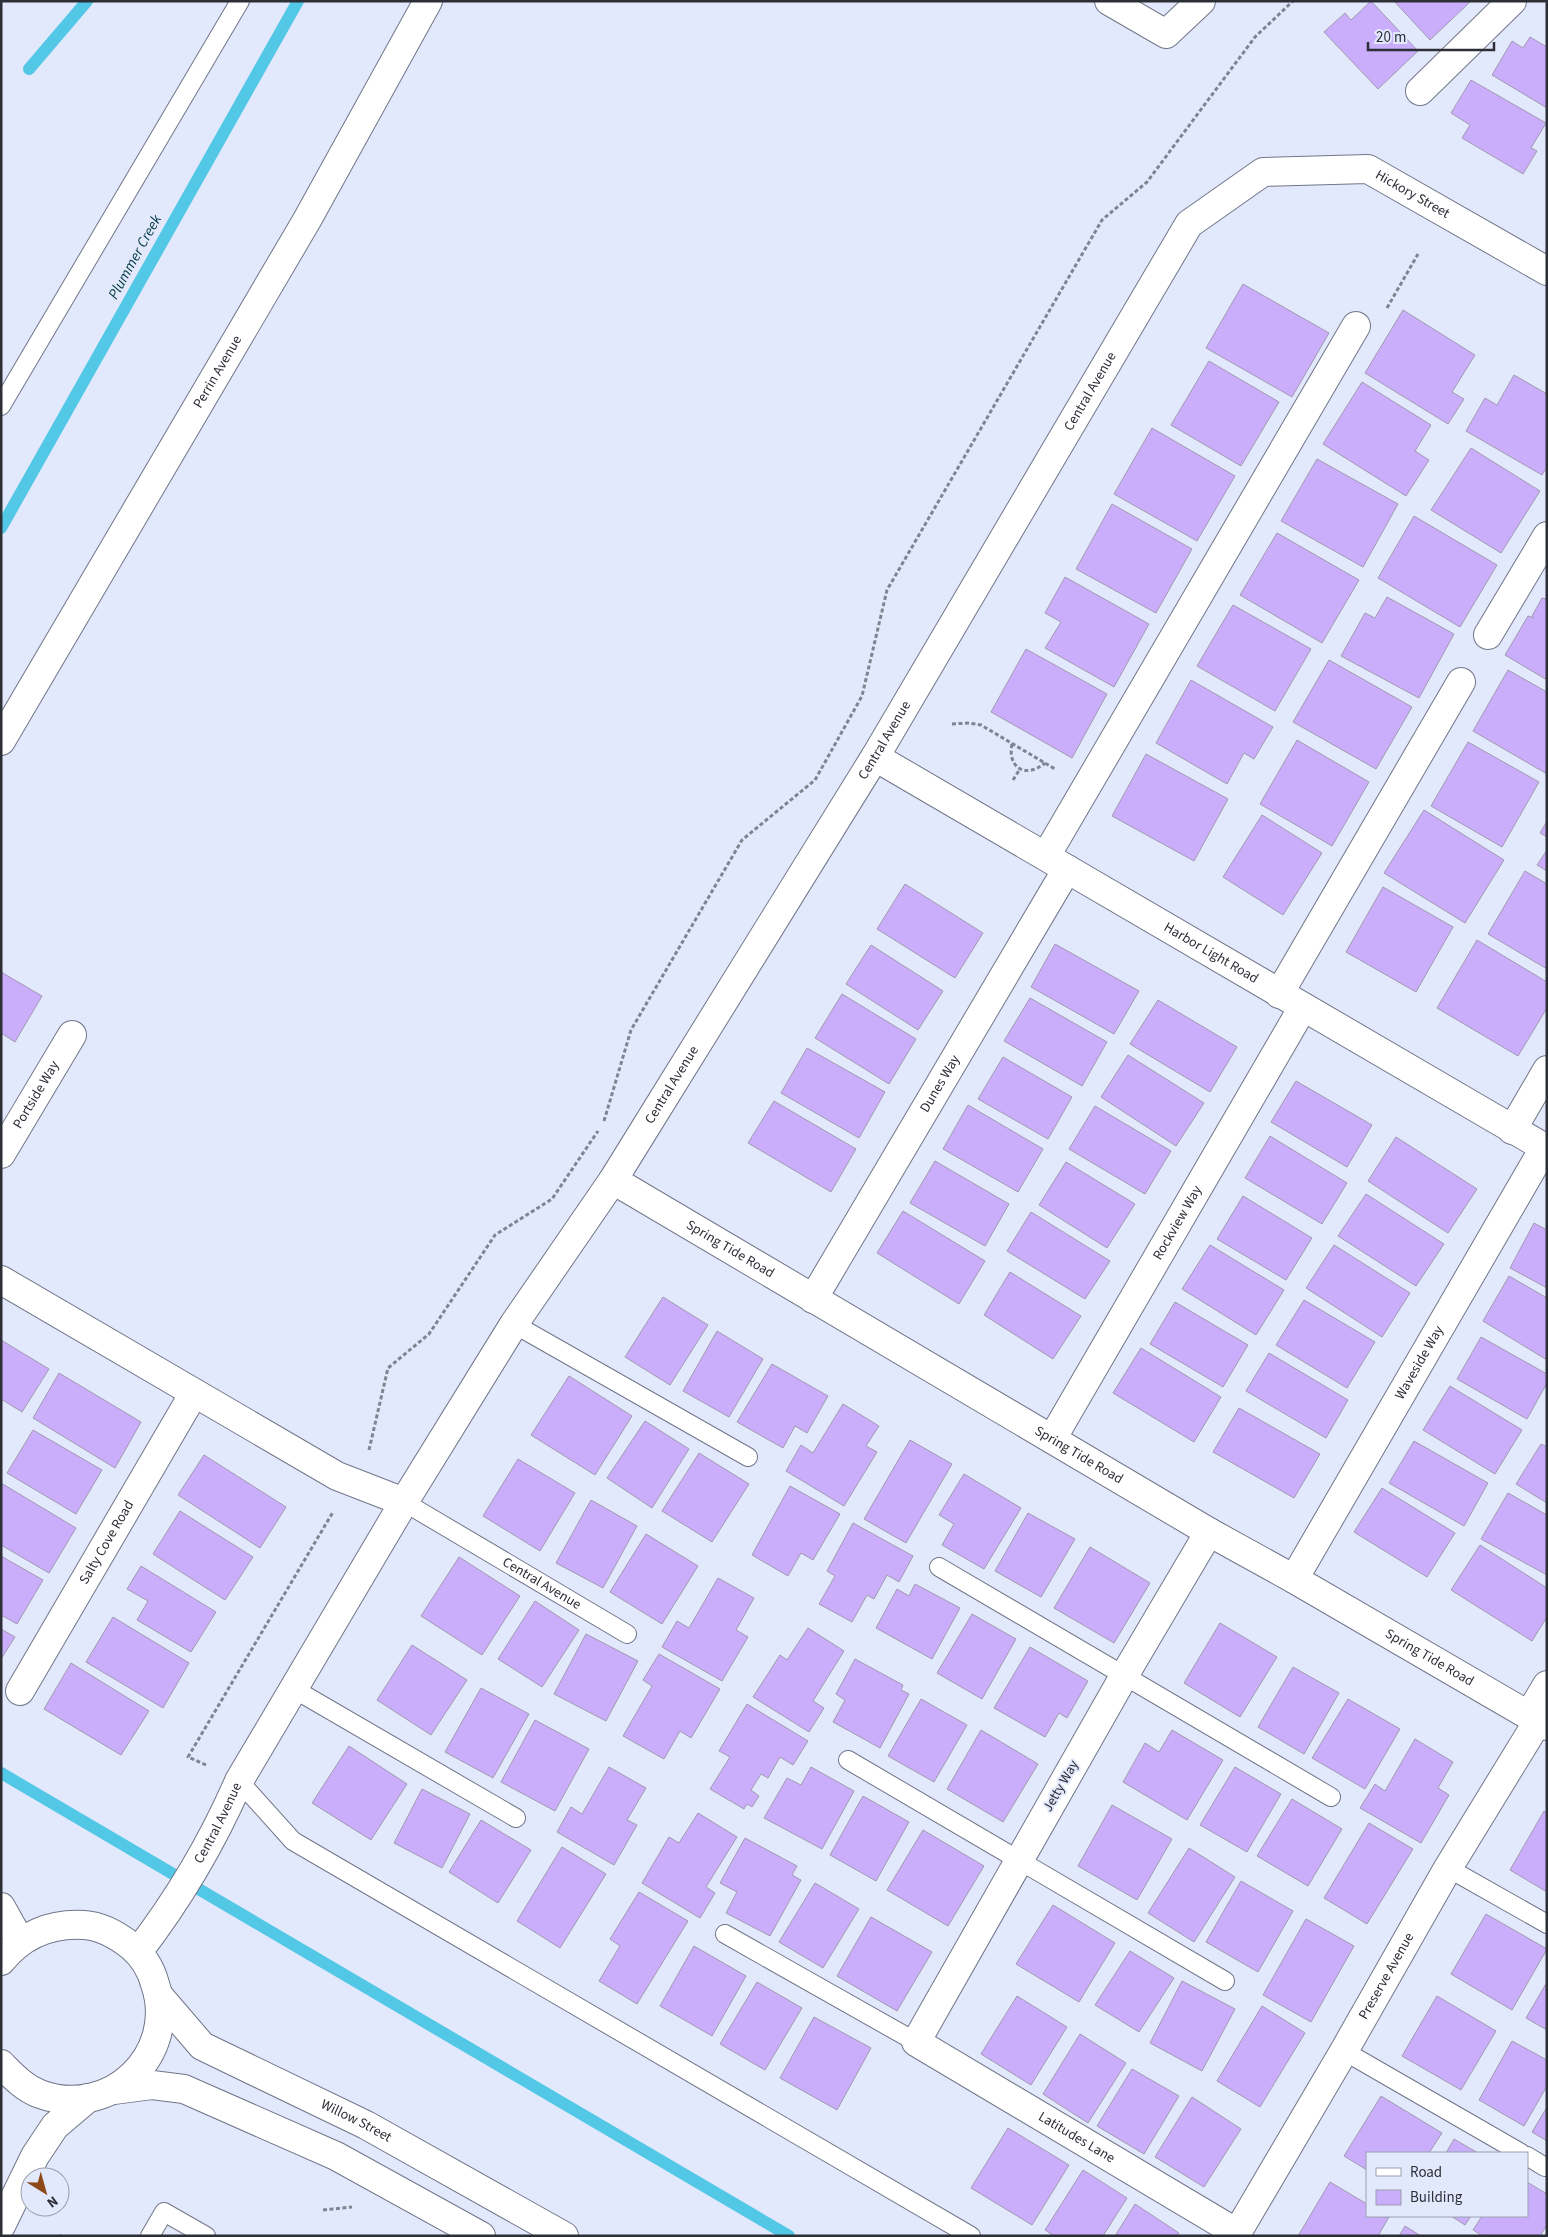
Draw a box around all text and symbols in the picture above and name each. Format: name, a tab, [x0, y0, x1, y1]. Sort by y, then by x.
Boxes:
scale bar	[1368, 20, 1494, 52]
text: 20 m	[1376, 27, 1406, 48]
street label: Hickory Street	[1371, 165, 1454, 224]
water label: Plummer Creek	[103, 210, 167, 303]
street label: Perrin Avenue	[189, 332, 247, 412]
street label: Central Avenue	[1059, 348, 1121, 435]
street label: Central Avenue	[853, 697, 916, 784]
street label: Harbor Light Road	[1160, 917, 1262, 989]
street label: Central Avenue	[640, 1042, 704, 1128]
street label: Dunes Way	[915, 1051, 965, 1116]
street label: Portside Way	[8, 1057, 65, 1132]
street label: Rockview Way	[1148, 1182, 1207, 1264]
street label: Spring Tide Road	[682, 1215, 778, 1283]
street label: Waveside Way	[1390, 1322, 1449, 1403]
street label: Spring Tide Road	[1031, 1421, 1127, 1489]
street label: Salty Cove Road	[74, 1497, 139, 1588]
street label: Central Avenue	[498, 1552, 585, 1615]
street label: Spring Tide Road	[1381, 1624, 1478, 1691]
street label: Jetty Way	[1038, 1756, 1084, 1815]
street label: Central Avenue	[189, 1779, 247, 1867]
street label: Preserve Avenue	[1354, 1929, 1419, 2023]
street label: Willow Street	[317, 2095, 396, 2148]
street label: Latitudes Lane	[1034, 2107, 1119, 2168]
legend	[1366, 2152, 1528, 2217]
text: Road	[1410, 2162, 1442, 2183]
north arrow	[20, 2167, 70, 2217]
text: Building	[1410, 2187, 1463, 2208]
text: N	[42, 2191, 62, 2212]

